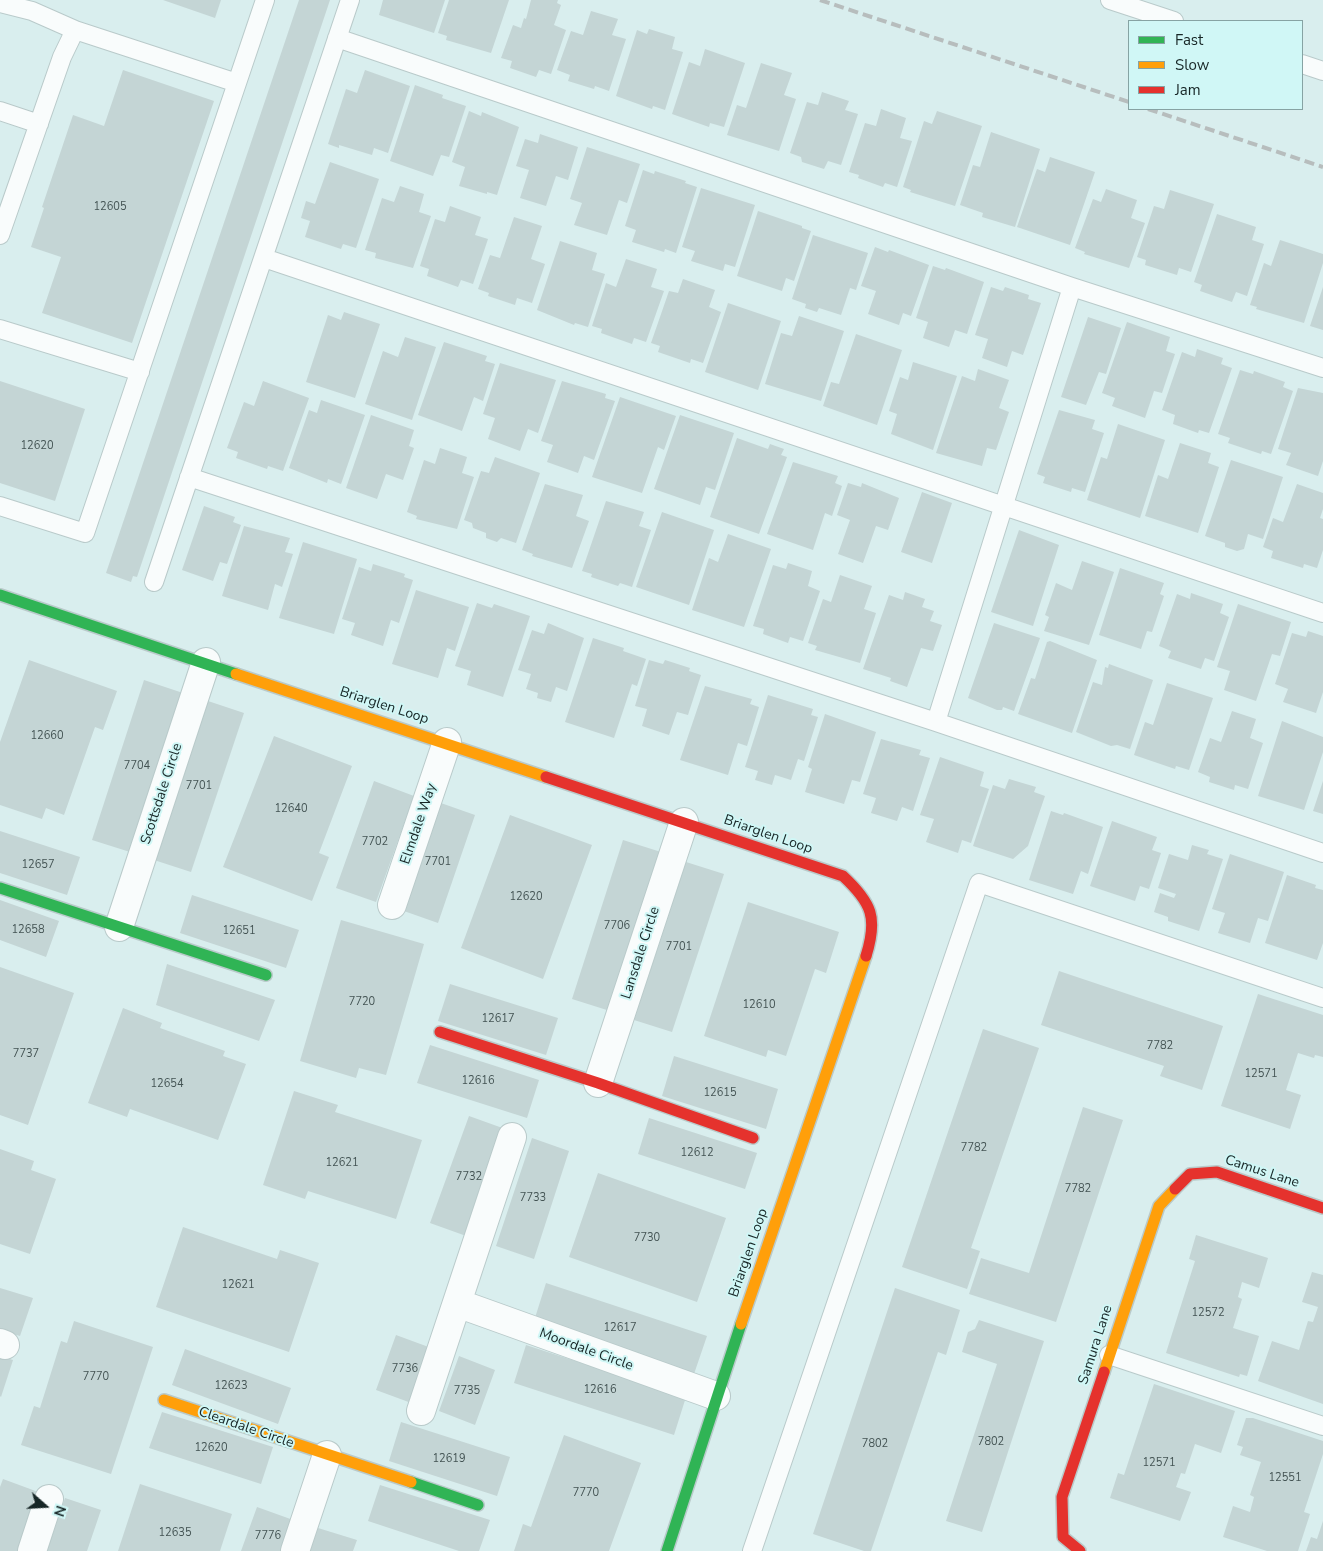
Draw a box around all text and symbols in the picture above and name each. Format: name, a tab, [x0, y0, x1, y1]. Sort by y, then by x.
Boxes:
legend	[1128, 20, 1303, 110]
text: Fast	[1175, 30, 1203, 50]
text: Slow	[1175, 55, 1209, 75]
text: Jam	[1175, 80, 1201, 100]
house number: 12605	[94, 200, 126, 214]
house number: 12620	[21, 439, 53, 453]
street label: Briarglen Loop	[337, 684, 431, 728]
house number: 12660	[31, 729, 63, 743]
street label: Scottsdale Circle	[138, 741, 186, 847]
house number: 7704	[124, 759, 150, 773]
house number: 7701	[186, 779, 212, 793]
street label: Elmdale Way	[397, 781, 441, 867]
house number: 12640	[275, 802, 307, 816]
street label: Briarglen Loop	[721, 812, 815, 858]
house number: 7702	[362, 835, 388, 849]
house number: 7701	[425, 855, 451, 869]
house number: 12657	[22, 858, 54, 872]
house number: 12620	[510, 890, 542, 904]
street label: Lansdale Circle	[618, 905, 664, 1001]
house number: 7706	[604, 919, 630, 933]
house number: 12658	[12, 923, 44, 937]
house number: 12651	[223, 924, 255, 938]
house number: 7701	[666, 940, 692, 954]
house number: 7720	[349, 995, 375, 1009]
house number: 12610	[743, 998, 775, 1012]
house number: 12617	[482, 1012, 514, 1026]
house number: 7782	[1147, 1039, 1173, 1053]
house number: 7737	[13, 1047, 39, 1061]
house number: 12571	[1245, 1067, 1277, 1081]
house number: 12616	[462, 1074, 494, 1088]
house number: 12654	[151, 1077, 183, 1091]
house number: 12615	[704, 1086, 736, 1100]
house number: 7782	[961, 1141, 987, 1155]
house number: 12612	[681, 1146, 713, 1160]
street label: Camus Lane	[1223, 1152, 1301, 1192]
house number: 12621	[326, 1156, 358, 1170]
house number: 7732	[456, 1170, 482, 1184]
house number: 7782	[1065, 1182, 1091, 1196]
house number: 7733	[520, 1191, 546, 1205]
street label: Briarglen Loop	[726, 1206, 772, 1300]
house number: 7730	[634, 1231, 660, 1245]
house number: 12621	[222, 1278, 254, 1292]
street label: Samura Lane	[1075, 1303, 1117, 1387]
house number: 12572	[1192, 1306, 1224, 1320]
house number: 12617	[604, 1321, 636, 1335]
street label: Moordale Circle	[537, 1325, 635, 1375]
house number: 7736	[392, 1362, 418, 1376]
house number: 7770	[83, 1370, 109, 1384]
house number: 12623	[215, 1379, 247, 1393]
house number: 12616	[584, 1383, 616, 1397]
house number: 7735	[454, 1384, 480, 1398]
street label: Cleardale Circle	[196, 1404, 296, 1452]
house number: 7802	[978, 1435, 1004, 1449]
house number: 7802	[862, 1437, 888, 1451]
house number: 12620	[195, 1441, 227, 1455]
house number: 12619	[433, 1452, 465, 1466]
house number: 12571	[1143, 1456, 1175, 1470]
house number: 12551	[1269, 1471, 1301, 1485]
north arrow	[20, 1481, 70, 1531]
house number: 7770	[573, 1486, 599, 1500]
text: N	[49, 1503, 70, 1519]
house number: 12635	[159, 1526, 191, 1540]
house number: 7776	[255, 1529, 281, 1543]

